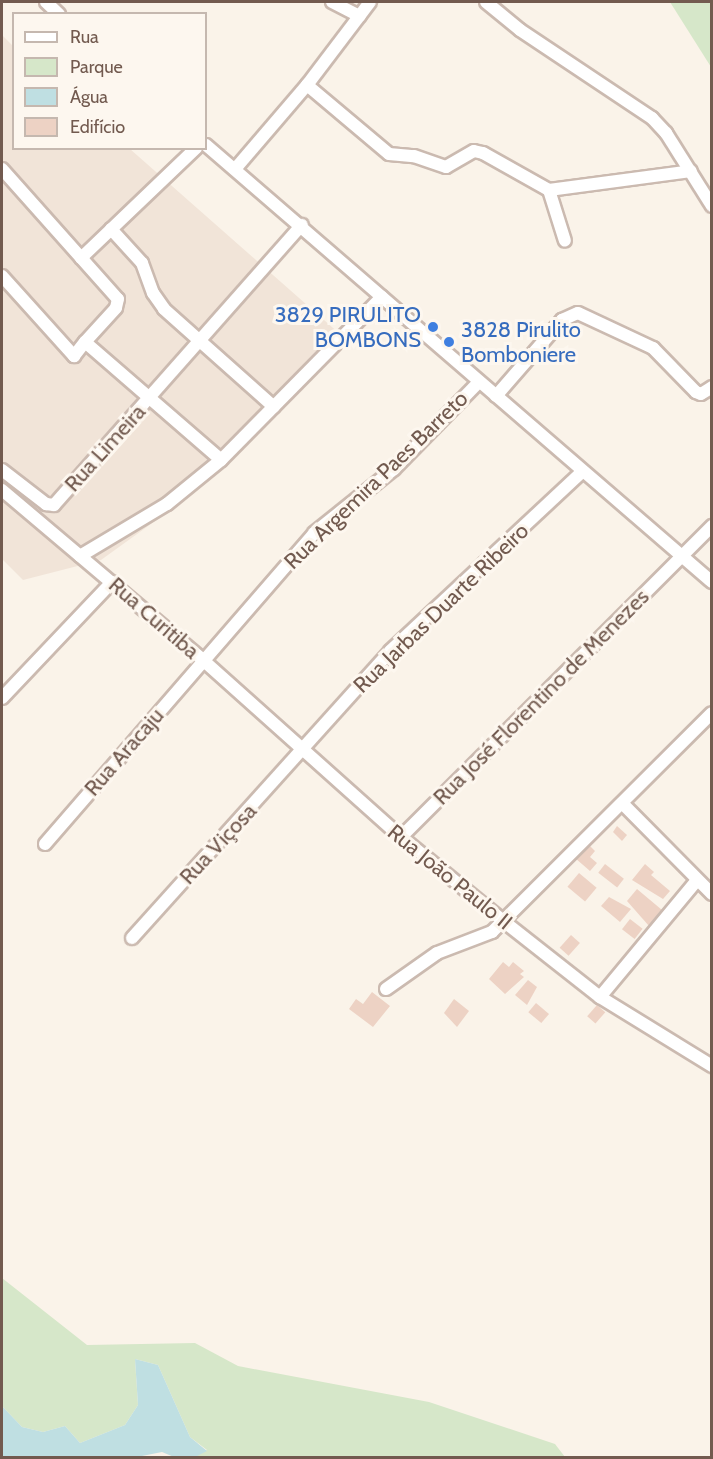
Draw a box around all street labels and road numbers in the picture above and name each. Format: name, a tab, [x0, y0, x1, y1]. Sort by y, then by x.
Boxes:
street label: Rua Argemira Paes Barreto	[279, 385, 473, 575]
street label: Rua Limeira	[59, 399, 151, 497]
street label: Rua Jarbas Duarte Ribeiro	[348, 518, 534, 698]
street label: Rua Curitiba	[103, 572, 205, 664]
street label: Rua José Florentino de Menezes	[428, 584, 654, 810]
street label: Rua Aracaju	[79, 703, 169, 801]
street label: Rua Viçosa	[174, 798, 262, 890]
street label: Rua João Paulo II	[382, 819, 518, 935]

